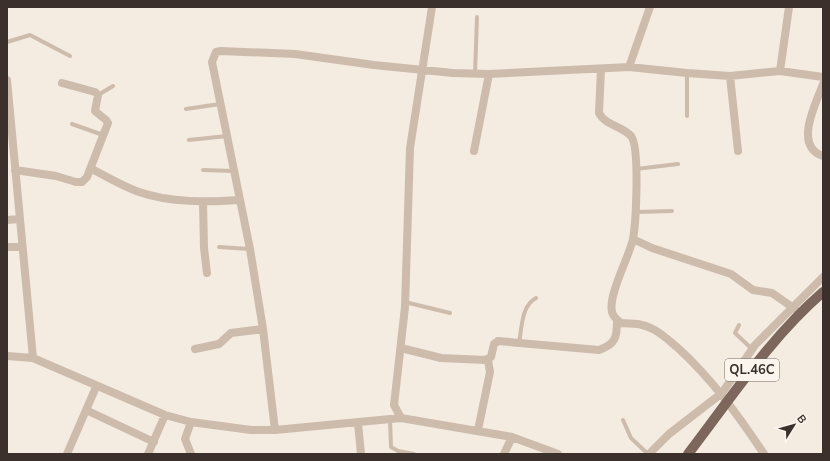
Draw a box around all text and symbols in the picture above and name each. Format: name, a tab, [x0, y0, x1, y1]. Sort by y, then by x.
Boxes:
road number: QL.46C	[725, 359, 779, 381]
north arrow	[774, 405, 814, 445]
text: B	[793, 412, 810, 427]

